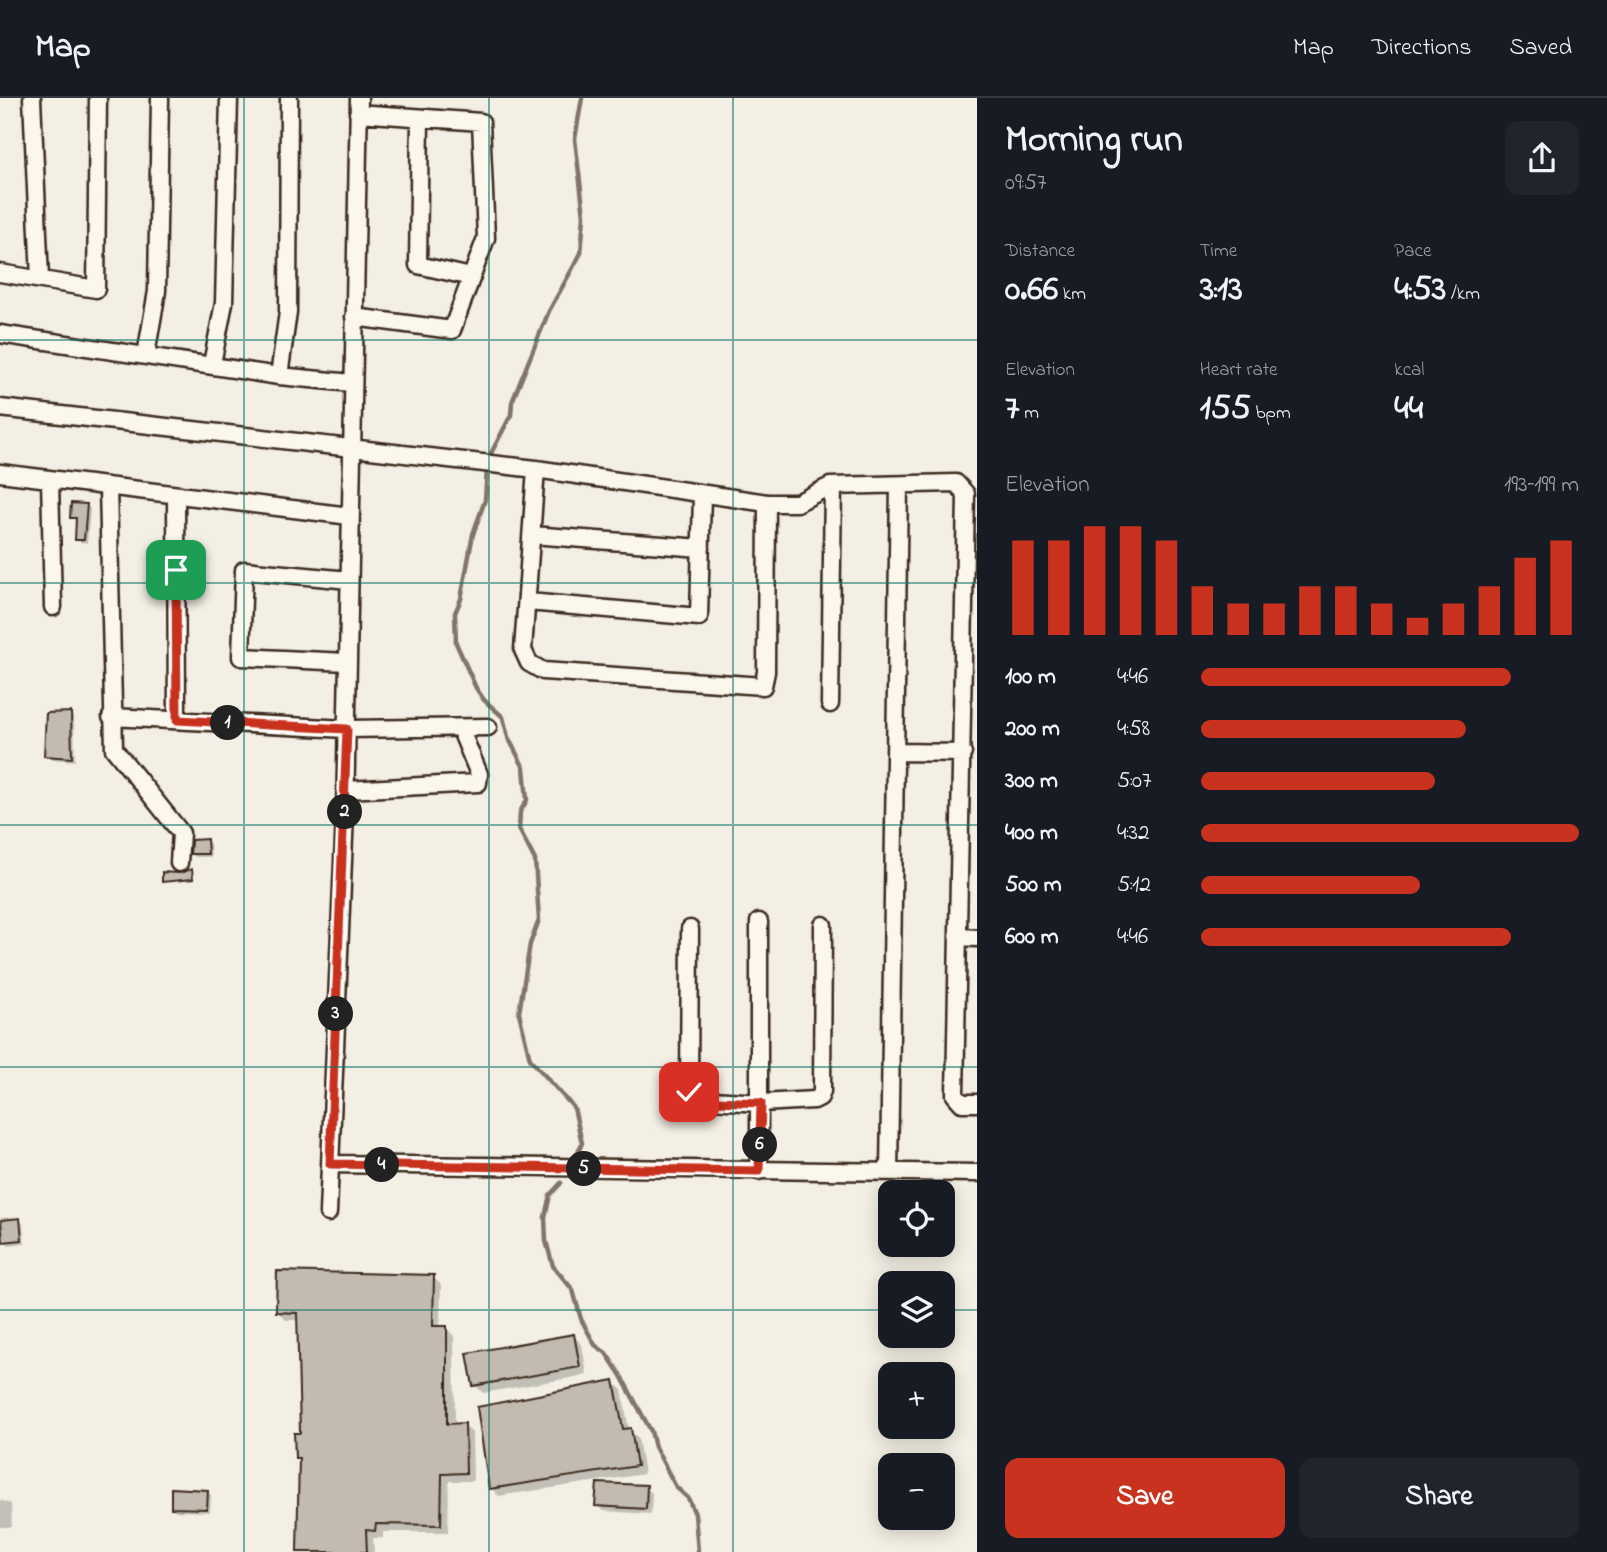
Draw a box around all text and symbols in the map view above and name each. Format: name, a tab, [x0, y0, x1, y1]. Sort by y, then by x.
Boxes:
text: Map	[35, 24, 91, 72]
text: Map	[1293, 31, 1334, 66]
text: Directions	[1372, 31, 1471, 66]
text: Saved	[1509, 31, 1572, 66]
text: Morning run	[1005, 113, 1183, 169]
button: share	[1505, 121, 1579, 195]
text: 09:57	[1005, 167, 1046, 200]
text: Distance	[1005, 238, 1075, 265]
text: Time	[1200, 238, 1237, 265]
text: Pace	[1394, 238, 1431, 265]
text: 0.66	[1005, 265, 1058, 316]
text: 3:13	[1200, 265, 1243, 316]
text: 4:53	[1394, 265, 1446, 316]
text: km	[1058, 281, 1086, 308]
text: /km	[1446, 281, 1480, 308]
text: Elevation	[1005, 357, 1075, 384]
text: Heart rate	[1200, 357, 1278, 384]
text: kcal	[1394, 357, 1425, 384]
text: 7	[1005, 384, 1019, 435]
text: 155	[1200, 384, 1251, 435]
text: 44	[1394, 384, 1423, 435]
text: m	[1019, 400, 1039, 427]
text: bpm	[1251, 400, 1291, 427]
text: Elevation	[1005, 469, 1090, 502]
text: 193–199 m	[1504, 469, 1579, 502]
pin	[146, 540, 206, 600]
icon: arrive	[157, 551, 195, 589]
text: 100 m	[1005, 661, 1056, 694]
text: 4:46	[1117, 661, 1148, 694]
pin: 1	[210, 706, 246, 740]
text: 1	[224, 709, 231, 736]
text: 200 m	[1005, 713, 1060, 746]
text: 4:58	[1117, 713, 1150, 746]
text: 300 m	[1005, 765, 1058, 798]
text: 5:07	[1117, 765, 1152, 798]
pin: 2	[328, 794, 362, 830]
text: 2	[340, 798, 349, 825]
text: 400 m	[1005, 817, 1058, 850]
text: 4:32	[1117, 817, 1149, 850]
text: 500 m	[1005, 869, 1062, 902]
text: 5:12	[1117, 869, 1151, 902]
text: 600 m	[1005, 921, 1059, 954]
text: 4:46	[1117, 921, 1148, 954]
pin: 3	[318, 996, 354, 1032]
text: 3	[332, 1000, 339, 1027]
pin	[659, 1062, 719, 1122]
icon: check	[670, 1073, 708, 1111]
pin: 6	[742, 1128, 778, 1162]
text: 6	[755, 1131, 764, 1158]
pin: 4	[364, 1148, 400, 1182]
text: 4	[378, 1151, 385, 1178]
pin: 5	[566, 1152, 602, 1186]
text: 5	[578, 1155, 589, 1182]
map controls	[878, 1180, 955, 1530]
button: locate	[878, 1180, 955, 1257]
button: layers	[878, 1271, 955, 1348]
button: +	[878, 1362, 955, 1439]
button: −	[878, 1453, 955, 1530]
button: Save	[1005, 1458, 1285, 1538]
button: Share	[1299, 1458, 1579, 1538]

